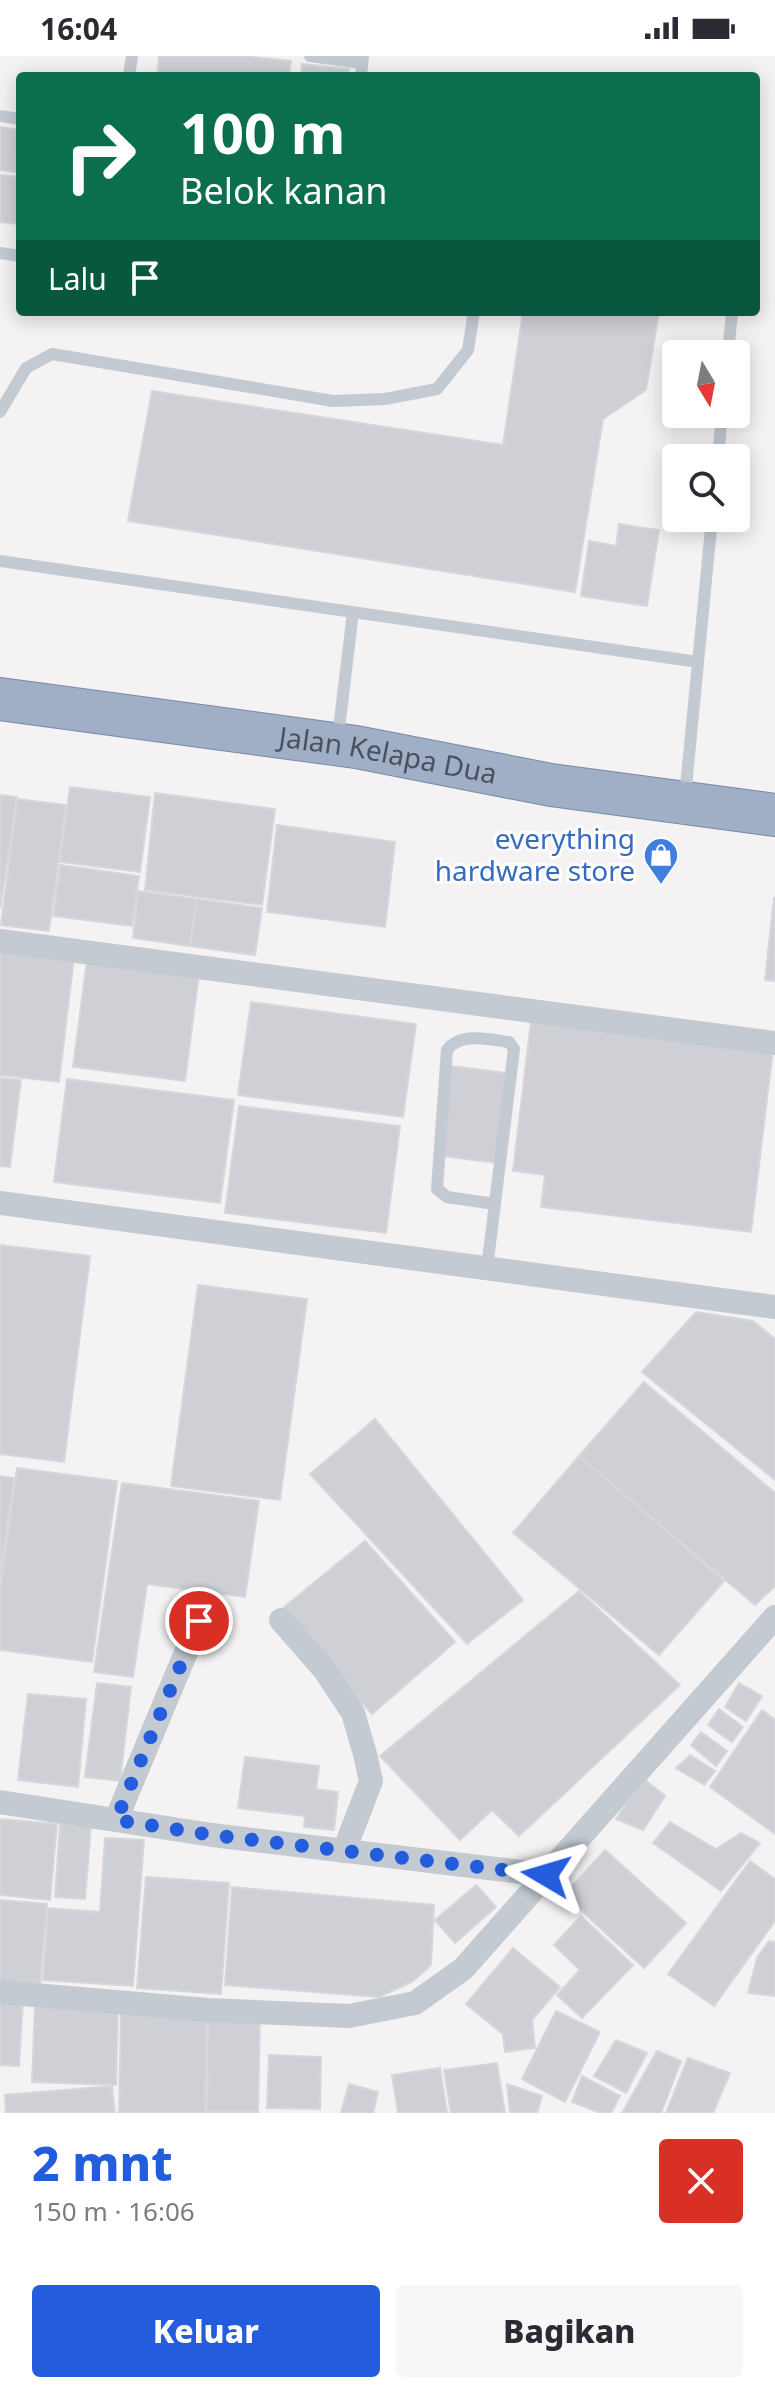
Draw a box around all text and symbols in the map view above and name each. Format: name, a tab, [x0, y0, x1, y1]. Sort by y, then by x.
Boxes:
text: 16:04	[40, 8, 117, 49]
text: 100 m	[180, 94, 345, 170]
icon: right	[48, 104, 152, 208]
text: Belok kanan	[180, 166, 387, 215]
icon: arrive	[123, 256, 167, 300]
text: Lalu	[48, 258, 107, 299]
north arrow	[662, 340, 750, 428]
map controls	[662, 340, 750, 532]
button: search	[662, 444, 750, 532]
street label: Jalan Kelapa Dua	[274, 716, 500, 792]
place label: everything hardware store	[435, 819, 635, 889]
shop icon: everything hardware store	[642, 836, 680, 886]
pin	[165, 1587, 233, 1655]
icon: arrive	[177, 1599, 221, 1643]
position arrow	[504, 1833, 588, 1917]
text: 2 mnt	[32, 2130, 173, 2195]
button: close	[659, 2139, 743, 2223]
text: 150 m · 16:06	[32, 2193, 195, 2229]
button: Keluar	[32, 2285, 380, 2377]
button: Bagikan	[396, 2285, 743, 2377]

